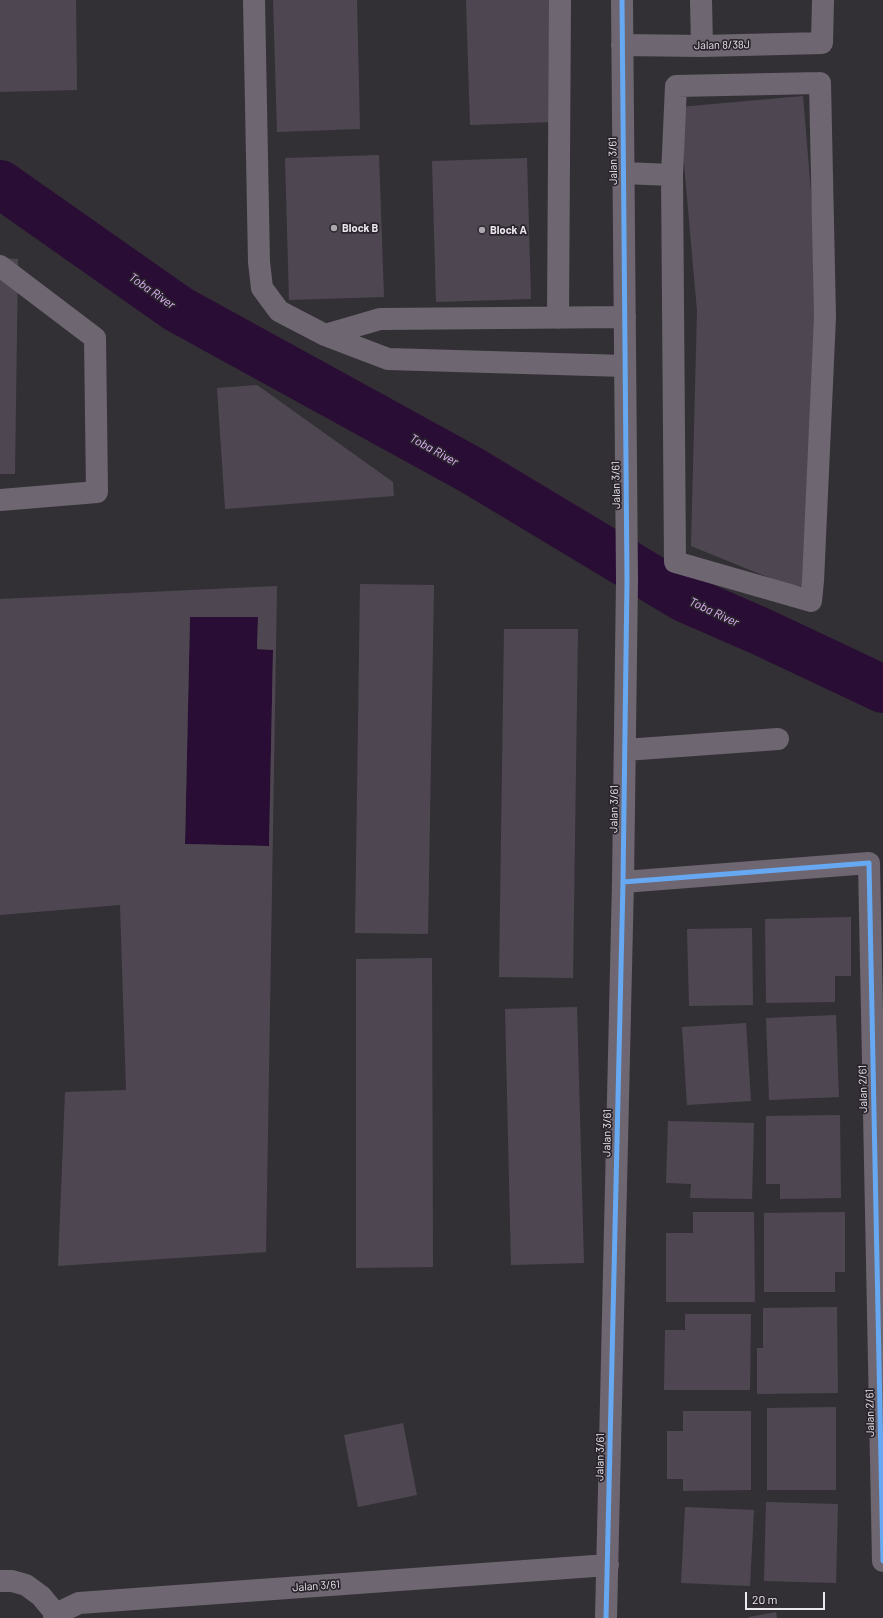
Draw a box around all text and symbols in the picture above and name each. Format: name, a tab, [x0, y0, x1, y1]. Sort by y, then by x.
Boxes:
street label: Jalan 8/38J	[694, 38, 750, 52]
street label: Jalan 3/61	[606, 137, 620, 185]
place label: Block B	[342, 221, 378, 235]
marker: Block B	[329, 223, 339, 233]
place label: Block A	[490, 223, 527, 237]
marker: Block A	[477, 225, 487, 235]
water label: Toba River	[126, 270, 178, 312]
water label: Toba River	[407, 431, 461, 469]
street label: Jalan 3/61	[609, 461, 623, 509]
water label: Toba River	[687, 594, 741, 630]
street label: Jalan 3/61	[607, 785, 621, 833]
street label: Jalan 2/61	[856, 1065, 870, 1113]
street label: Jalan 3/61	[600, 1109, 614, 1157]
street label: Jalan 2/61	[863, 1389, 877, 1437]
street label: Jalan 3/61	[593, 1433, 607, 1481]
street label: Jalan 3/61	[292, 1578, 340, 1594]
scale bar	[747, 1584, 827, 1610]
text: 20 m	[752, 1592, 778, 1606]

